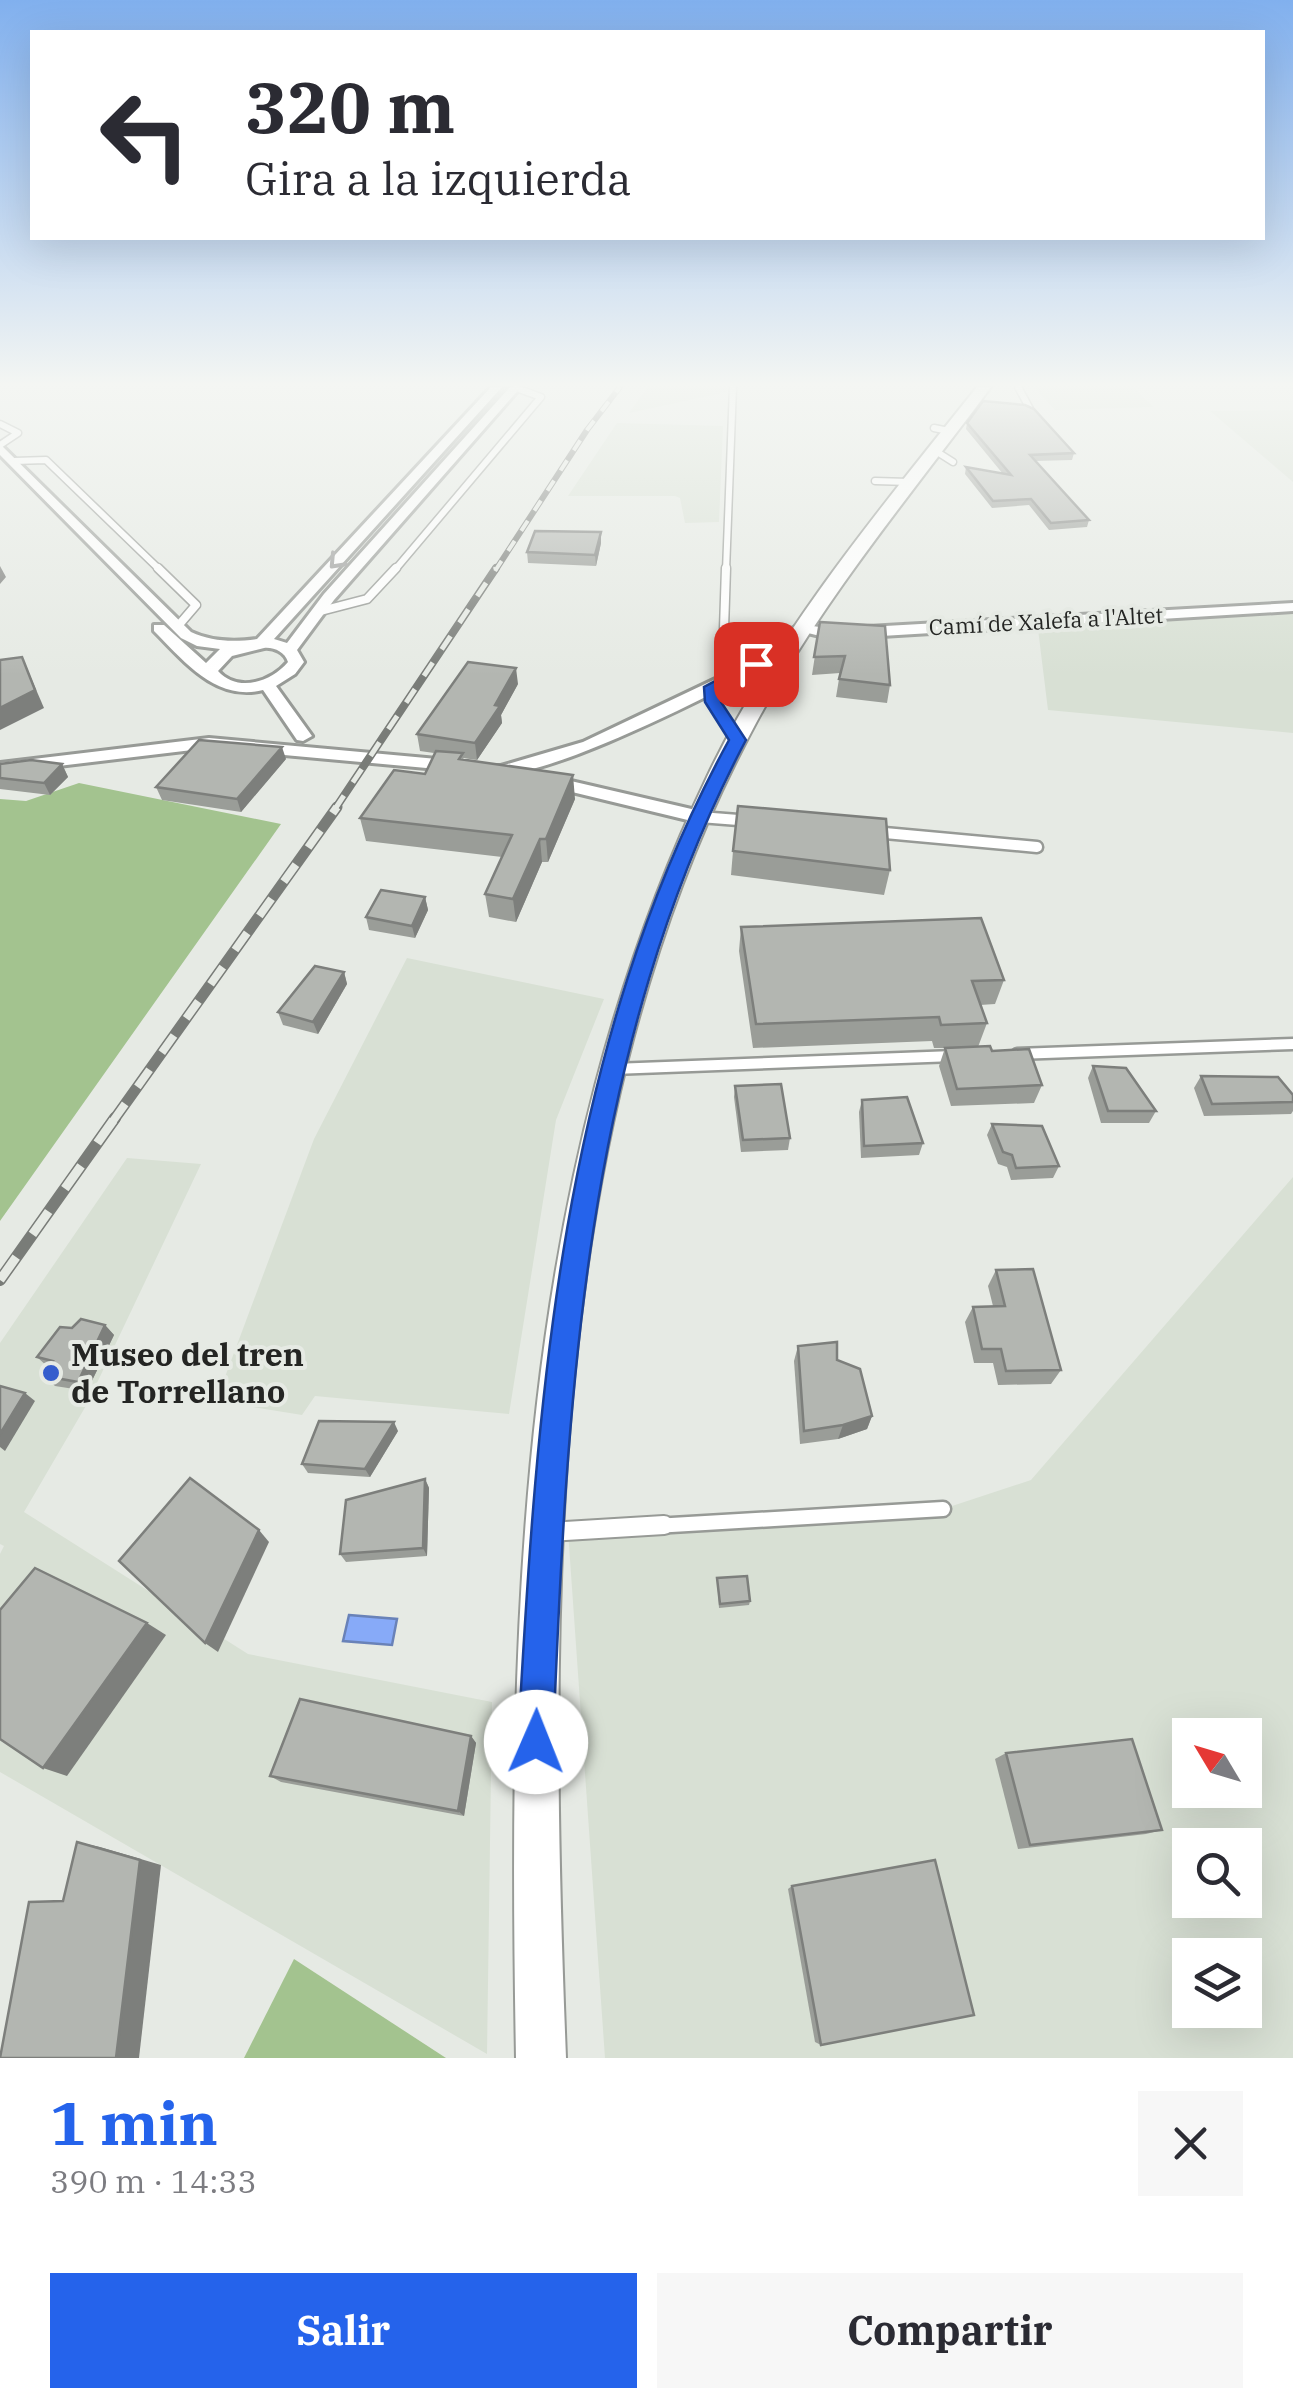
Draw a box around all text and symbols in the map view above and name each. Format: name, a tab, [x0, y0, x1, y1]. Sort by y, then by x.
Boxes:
text: 320 m	[245, 61, 455, 152]
icon: left	[80, 70, 210, 200]
text: Gira a la izquierda	[245, 149, 632, 207]
one-way arrow	[330, 550, 348, 569]
street label: Camí de Xalefa a l'Altet	[928, 600, 1164, 641]
pin	[714, 622, 799, 707]
icon: arrive	[729, 637, 784, 692]
place label: Museo del tren de Torrellano	[71, 1333, 304, 1412]
marker: Museo del tren de Torrellano	[40, 1362, 62, 1384]
position arrow	[484, 1690, 588, 1794]
north arrow	[1172, 1718, 1262, 1808]
map controls	[1172, 1718, 1262, 2028]
button: search	[1172, 1828, 1262, 1918]
button: layers	[1172, 1938, 1262, 2028]
text: 1 min	[50, 2083, 218, 2162]
button: close	[1138, 2091, 1243, 2196]
text: 390 m · 14:33	[50, 2160, 257, 2202]
button: Salir	[50, 2273, 637, 2388]
button: Compartir	[657, 2273, 1243, 2388]

